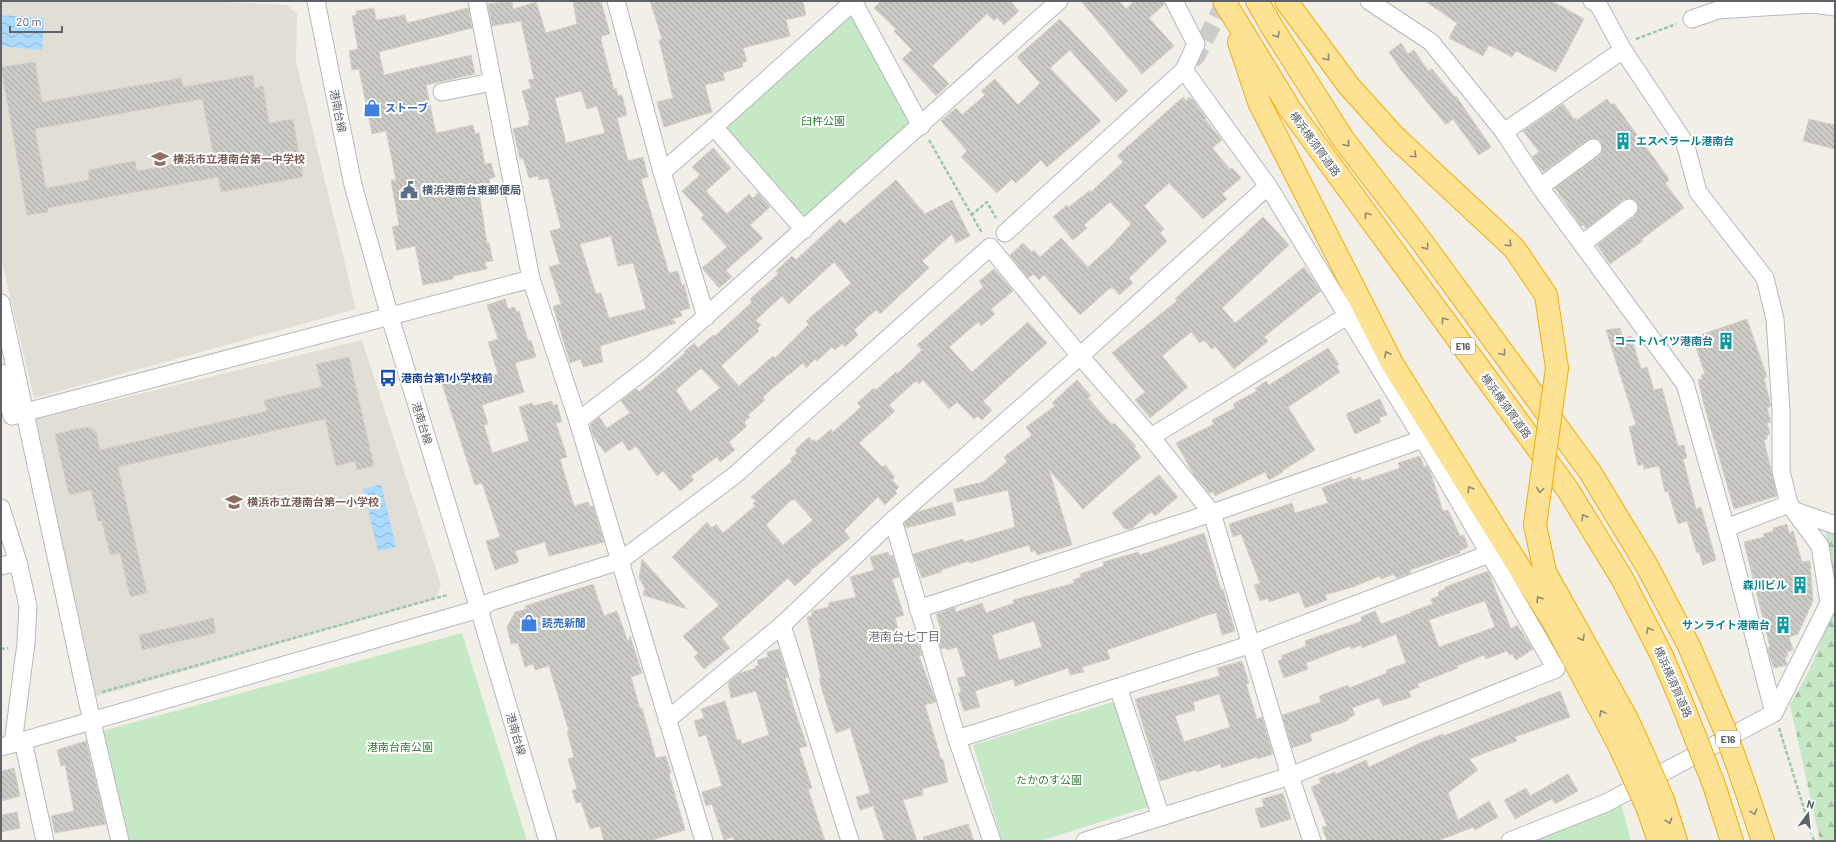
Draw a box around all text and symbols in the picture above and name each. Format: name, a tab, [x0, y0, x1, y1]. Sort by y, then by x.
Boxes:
scale bar	[10, 8, 62, 34]
text: 20 m	[16, 14, 42, 28]
one-way arrow	[1272, 31, 1280, 38]
one-way arrow	[1323, 54, 1330, 61]
street label: 港南台線	[328, 88, 349, 134]
shop icon: ストーブ	[362, 98, 382, 118]
place label: ストーブ	[385, 101, 428, 114]
street label: 横浜横須賀道路	[1288, 109, 1343, 179]
park label: 臼杵公園	[801, 114, 845, 127]
building icon: エスペラール港南台	[1613, 131, 1633, 151]
place label: エスペラール港南台	[1636, 134, 1734, 147]
one-way arrow	[1342, 140, 1349, 147]
school or university icon: 横浜市立港南台第一中学校	[150, 149, 170, 169]
one-way arrow	[1409, 150, 1417, 158]
place label: 横浜市立港南台第一中学校	[173, 152, 305, 165]
public building icon: 横浜港南台東郵便局	[399, 180, 419, 200]
place label: 横浜港南台東郵便局	[422, 183, 521, 196]
one-way arrow	[1364, 212, 1372, 219]
one-way arrow	[1504, 239, 1512, 246]
one-way arrow	[1421, 243, 1428, 250]
one-way arrow	[1441, 317, 1449, 324]
building icon: コートハイツ港南台	[1716, 331, 1736, 351]
place label: コートハイツ港南台	[1614, 334, 1713, 347]
road number: E16	[1451, 338, 1475, 354]
one-way arrow	[1498, 348, 1505, 355]
one-way arrow	[1385, 351, 1392, 358]
bus stop icon: 港南台第1小学校前	[378, 368, 398, 388]
place label: 港南台第1小学校前	[401, 371, 493, 384]
street label: 横浜横須賀道路	[1479, 371, 1534, 441]
street label: 港南台線	[410, 400, 435, 446]
one-way arrow	[1468, 486, 1475, 493]
one-way arrow	[1536, 486, 1545, 493]
school or university icon: 横浜市立港南台第一小学校	[224, 492, 244, 512]
place label: 横浜市立港南台第一小学校	[247, 495, 379, 508]
one-way arrow	[1582, 514, 1589, 521]
building icon: 森川ビル	[1790, 575, 1810, 595]
place label: 森川ビル	[1743, 578, 1787, 591]
one-way arrow	[1536, 596, 1544, 603]
shop icon: 読売新聞	[519, 613, 539, 633]
building icon: サンライト港南台	[1773, 615, 1793, 635]
place label: 読売新聞	[542, 616, 586, 629]
place label: サンライト港南台	[1682, 618, 1770, 631]
one-way arrow	[1646, 626, 1653, 634]
district label: 港南台七丁目	[868, 629, 940, 643]
one-way arrow	[1577, 633, 1584, 641]
street label: 横浜横須賀道路	[1652, 644, 1695, 720]
one-way arrow	[1599, 709, 1607, 717]
street label: 港南台線	[504, 711, 529, 757]
road number: E16	[1716, 731, 1740, 747]
park label: 港南台南公園	[367, 740, 433, 753]
park label: たかのす公園	[1016, 773, 1082, 786]
north arrow	[1788, 794, 1828, 834]
text: N	[1805, 797, 1816, 811]
one-way arrow	[1749, 809, 1757, 816]
one-way arrow	[1664, 817, 1673, 824]

